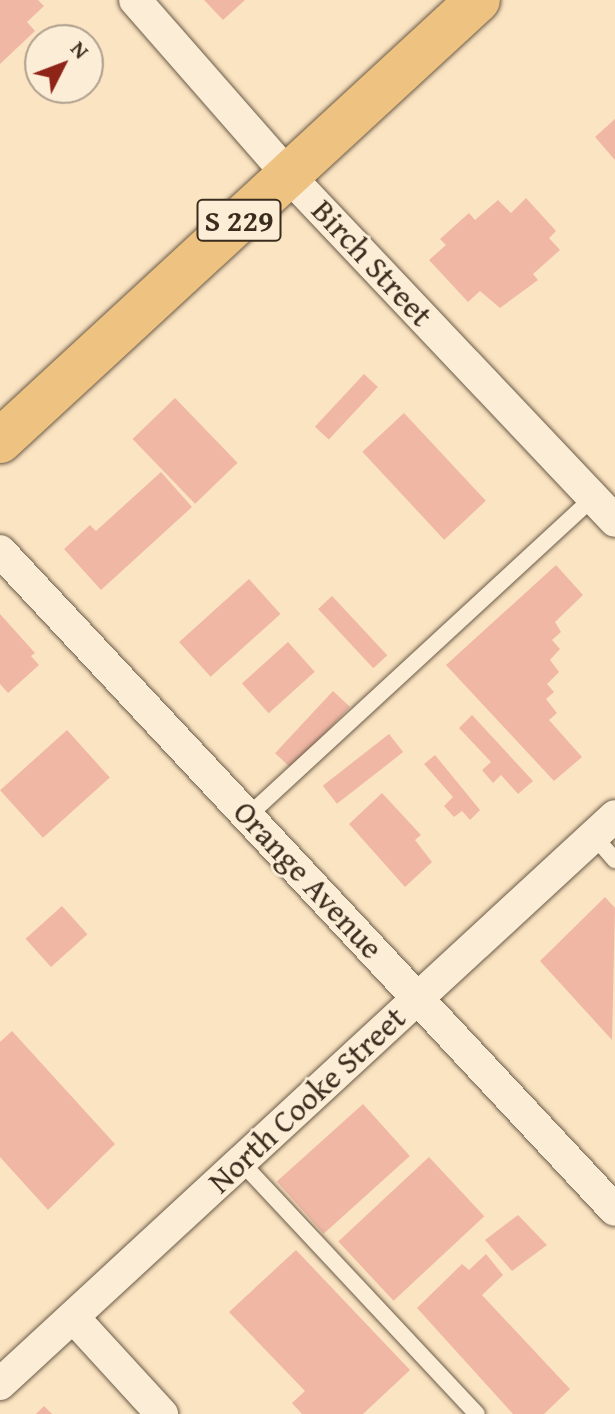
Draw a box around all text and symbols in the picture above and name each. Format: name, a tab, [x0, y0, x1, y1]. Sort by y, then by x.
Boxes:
north arrow	[24, 24, 104, 104]
text: N	[64, 33, 97, 65]
street label: Birch Street	[304, 192, 440, 334]
road number: S 229	[195, 194, 283, 246]
street label: Orange Avenue	[225, 793, 391, 967]
street label: North Cooke Street	[201, 999, 413, 1201]

